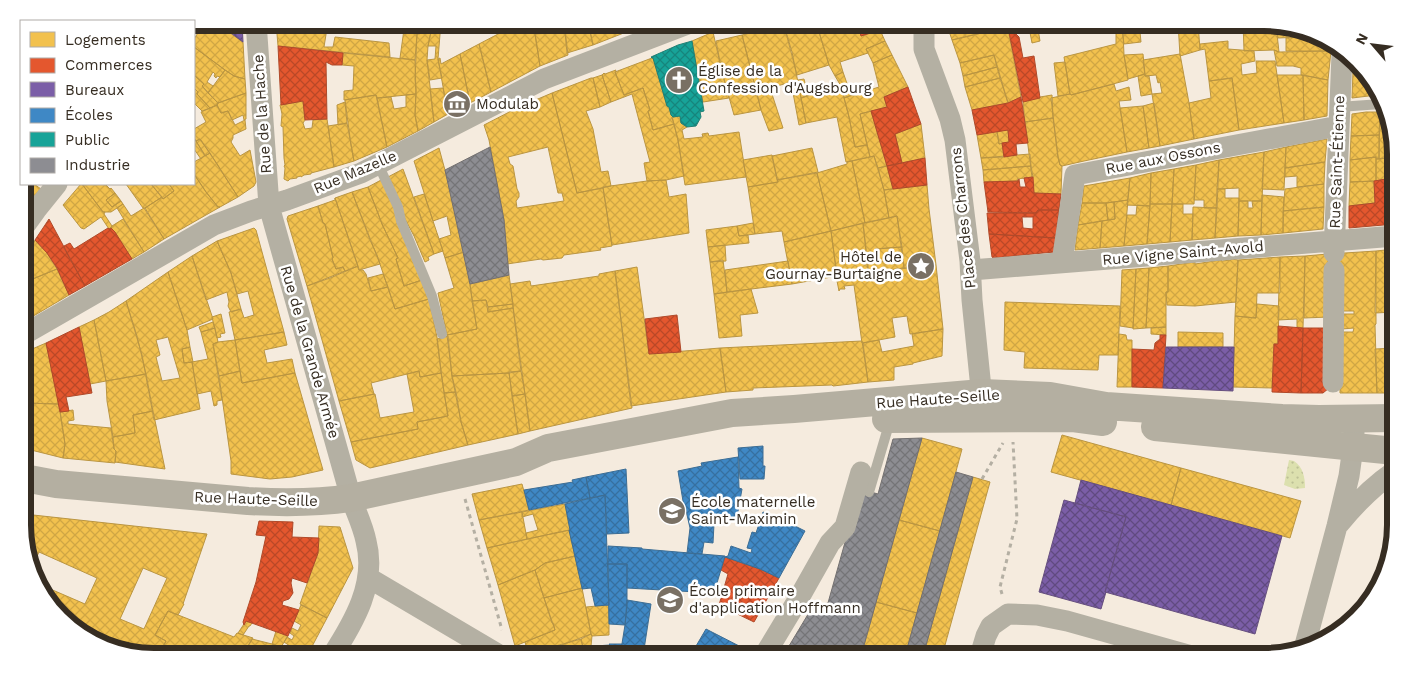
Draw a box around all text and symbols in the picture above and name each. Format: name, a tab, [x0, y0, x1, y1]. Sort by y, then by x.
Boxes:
legend	[20, 20, 195, 185]
north arrow	[1348, 20, 1398, 70]
text: Logements	[65, 31, 146, 49]
text: N	[1352, 31, 1371, 47]
street label: Rue de la Hache	[249, 54, 275, 174]
text: Commerces	[65, 56, 152, 74]
place label: Église de la Confession d'Augsbourg	[698, 62, 872, 97]
church icon: Église de la Confession d'Augsbourg	[664, 65, 694, 95]
text: Bureaux	[65, 81, 124, 99]
museum icon: Modulab	[442, 89, 472, 119]
place label: Modulab	[476, 95, 539, 113]
street label: Rue Saint-Étienne	[1326, 95, 1348, 229]
text: Écoles	[65, 106, 113, 124]
text: Public	[65, 131, 110, 149]
street label: Rue aux Ossons	[1104, 138, 1222, 178]
street label: Rue Mazelle	[311, 146, 399, 198]
street label: Place des Charrons	[947, 146, 979, 289]
text: Industrie	[65, 156, 130, 174]
street label: Rue Vigne Saint-Avold	[1102, 237, 1264, 269]
place label: Hôtel de Gournay-Burtaigne	[765, 248, 902, 283]
place icon: Hôtel de Gournay-Burtaigne	[906, 251, 936, 281]
street label: Rue de la Grande Armée	[277, 264, 343, 440]
street label: Rue Haute-Seille	[876, 386, 1000, 412]
street label: Rue Haute-Seille	[194, 488, 318, 510]
place label: École maternelle Saint-Maximin	[691, 493, 815, 528]
school or university icon: École maternelle Saint-Maximin	[657, 496, 687, 526]
place label: École primaire d'application Hoffmann	[689, 582, 861, 617]
school or university icon: École primaire d'application Hoffmann	[655, 585, 685, 615]

